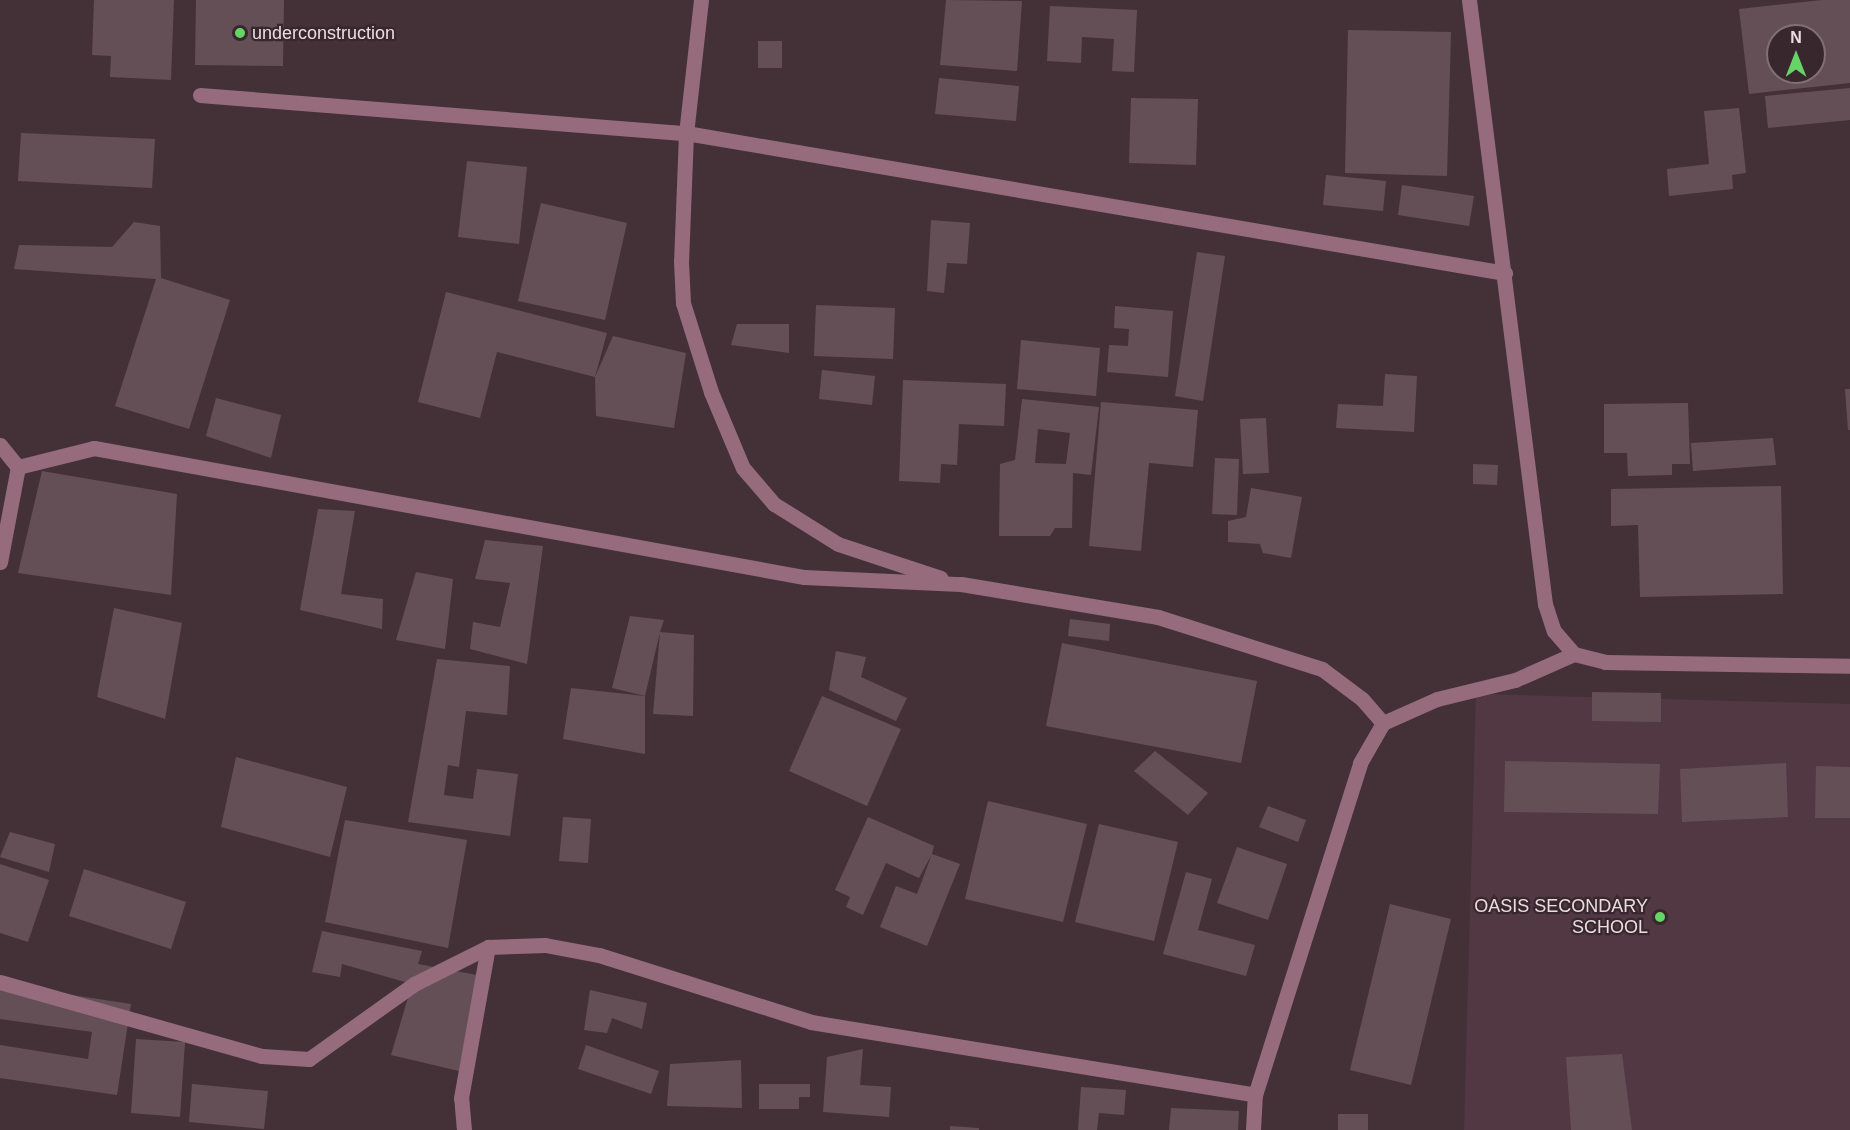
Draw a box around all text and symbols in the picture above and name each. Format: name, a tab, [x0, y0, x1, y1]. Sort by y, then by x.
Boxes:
place label: underconstruction	[252, 22, 395, 44]
north arrow	[1766, 24, 1826, 84]
marker: underconstruction	[233, 26, 247, 40]
text: N	[1790, 29, 1802, 46]
place label: OASIS SECONDARY SCHOOL	[1474, 896, 1648, 938]
marker: OASIS SECONDARY SCHOOL	[1653, 910, 1667, 924]

